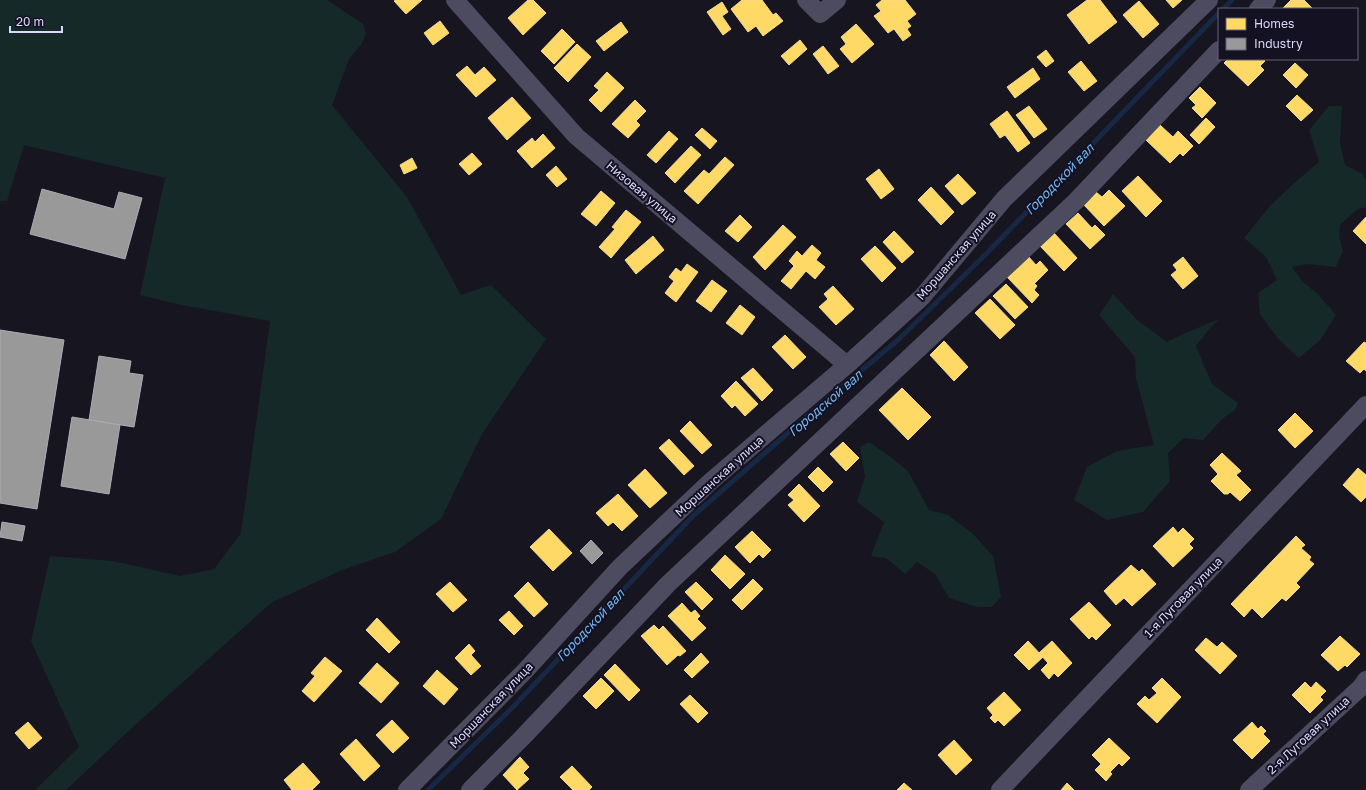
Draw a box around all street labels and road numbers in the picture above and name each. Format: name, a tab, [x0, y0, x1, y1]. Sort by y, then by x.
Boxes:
street label: Низовая улица	[603, 158, 681, 226]
street label: Моршанская улица	[913, 207, 999, 303]
street label: Моршанская улица	[672, 432, 766, 520]
street label: 1-я Луговая улица	[1141, 553, 1225, 641]
street label: Моршанская улица	[446, 659, 536, 751]
street label: 2-я Луговая улица	[1263, 693, 1353, 777]

